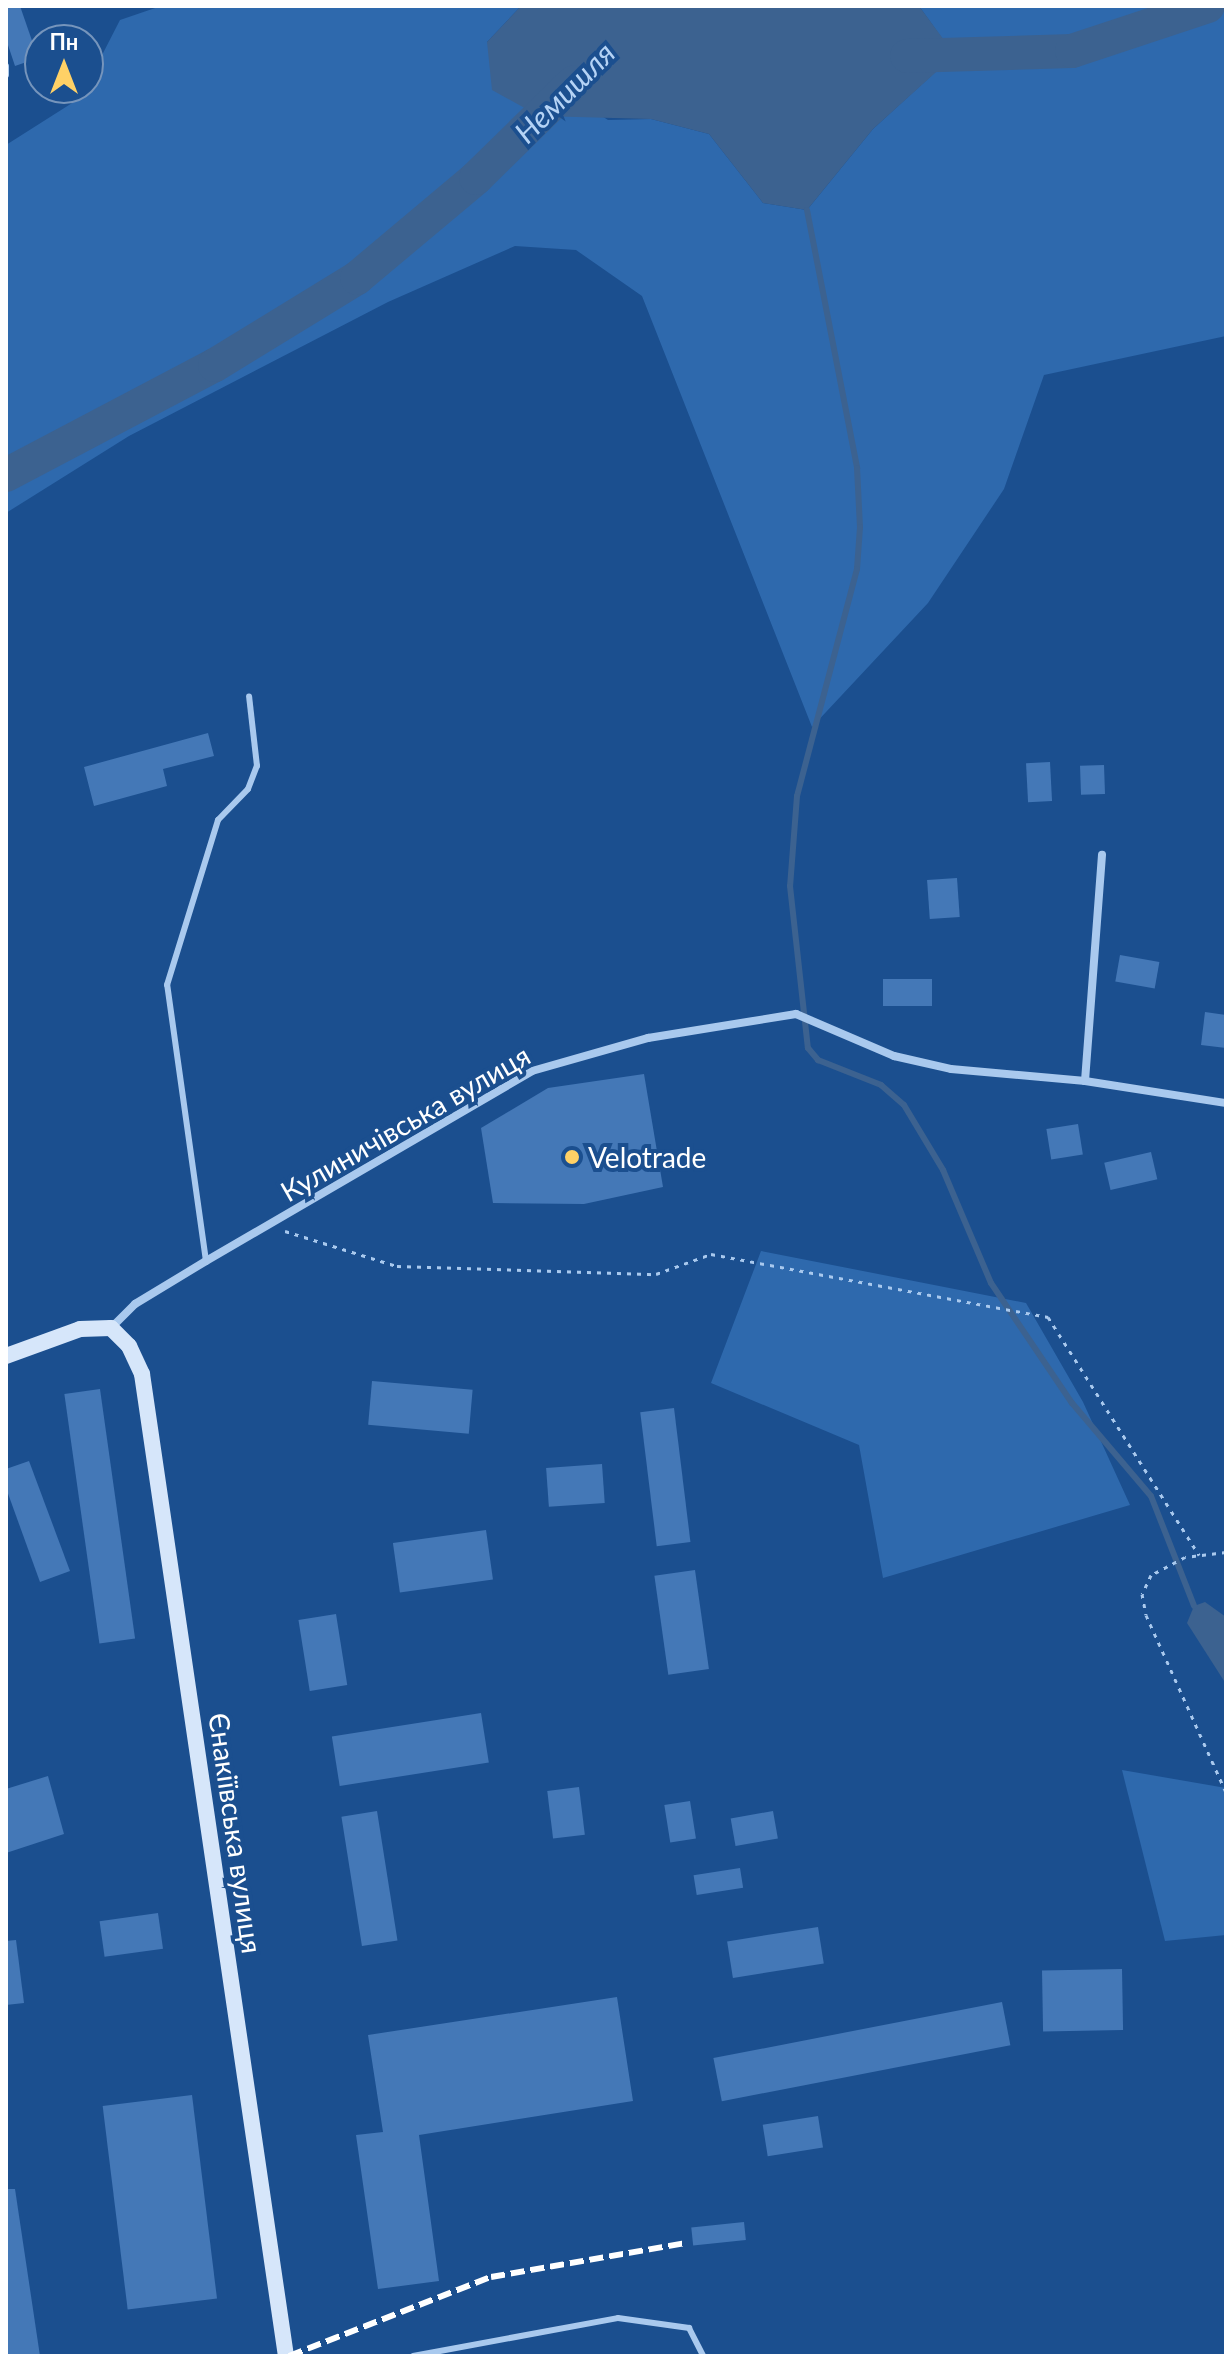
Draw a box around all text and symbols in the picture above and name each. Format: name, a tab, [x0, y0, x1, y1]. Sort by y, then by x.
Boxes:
north arrow	[24, 24, 104, 104]
text: Пн	[50, 28, 78, 55]
water label: Немишля	[506, 34, 622, 150]
street label: Кулиничівська вулиця	[274, 1038, 536, 1208]
place label: Velotrade	[588, 1140, 706, 1174]
marker: Velotrade	[563, 1148, 581, 1166]
street label: Єнакіївська вулиця	[202, 1711, 270, 1955]

